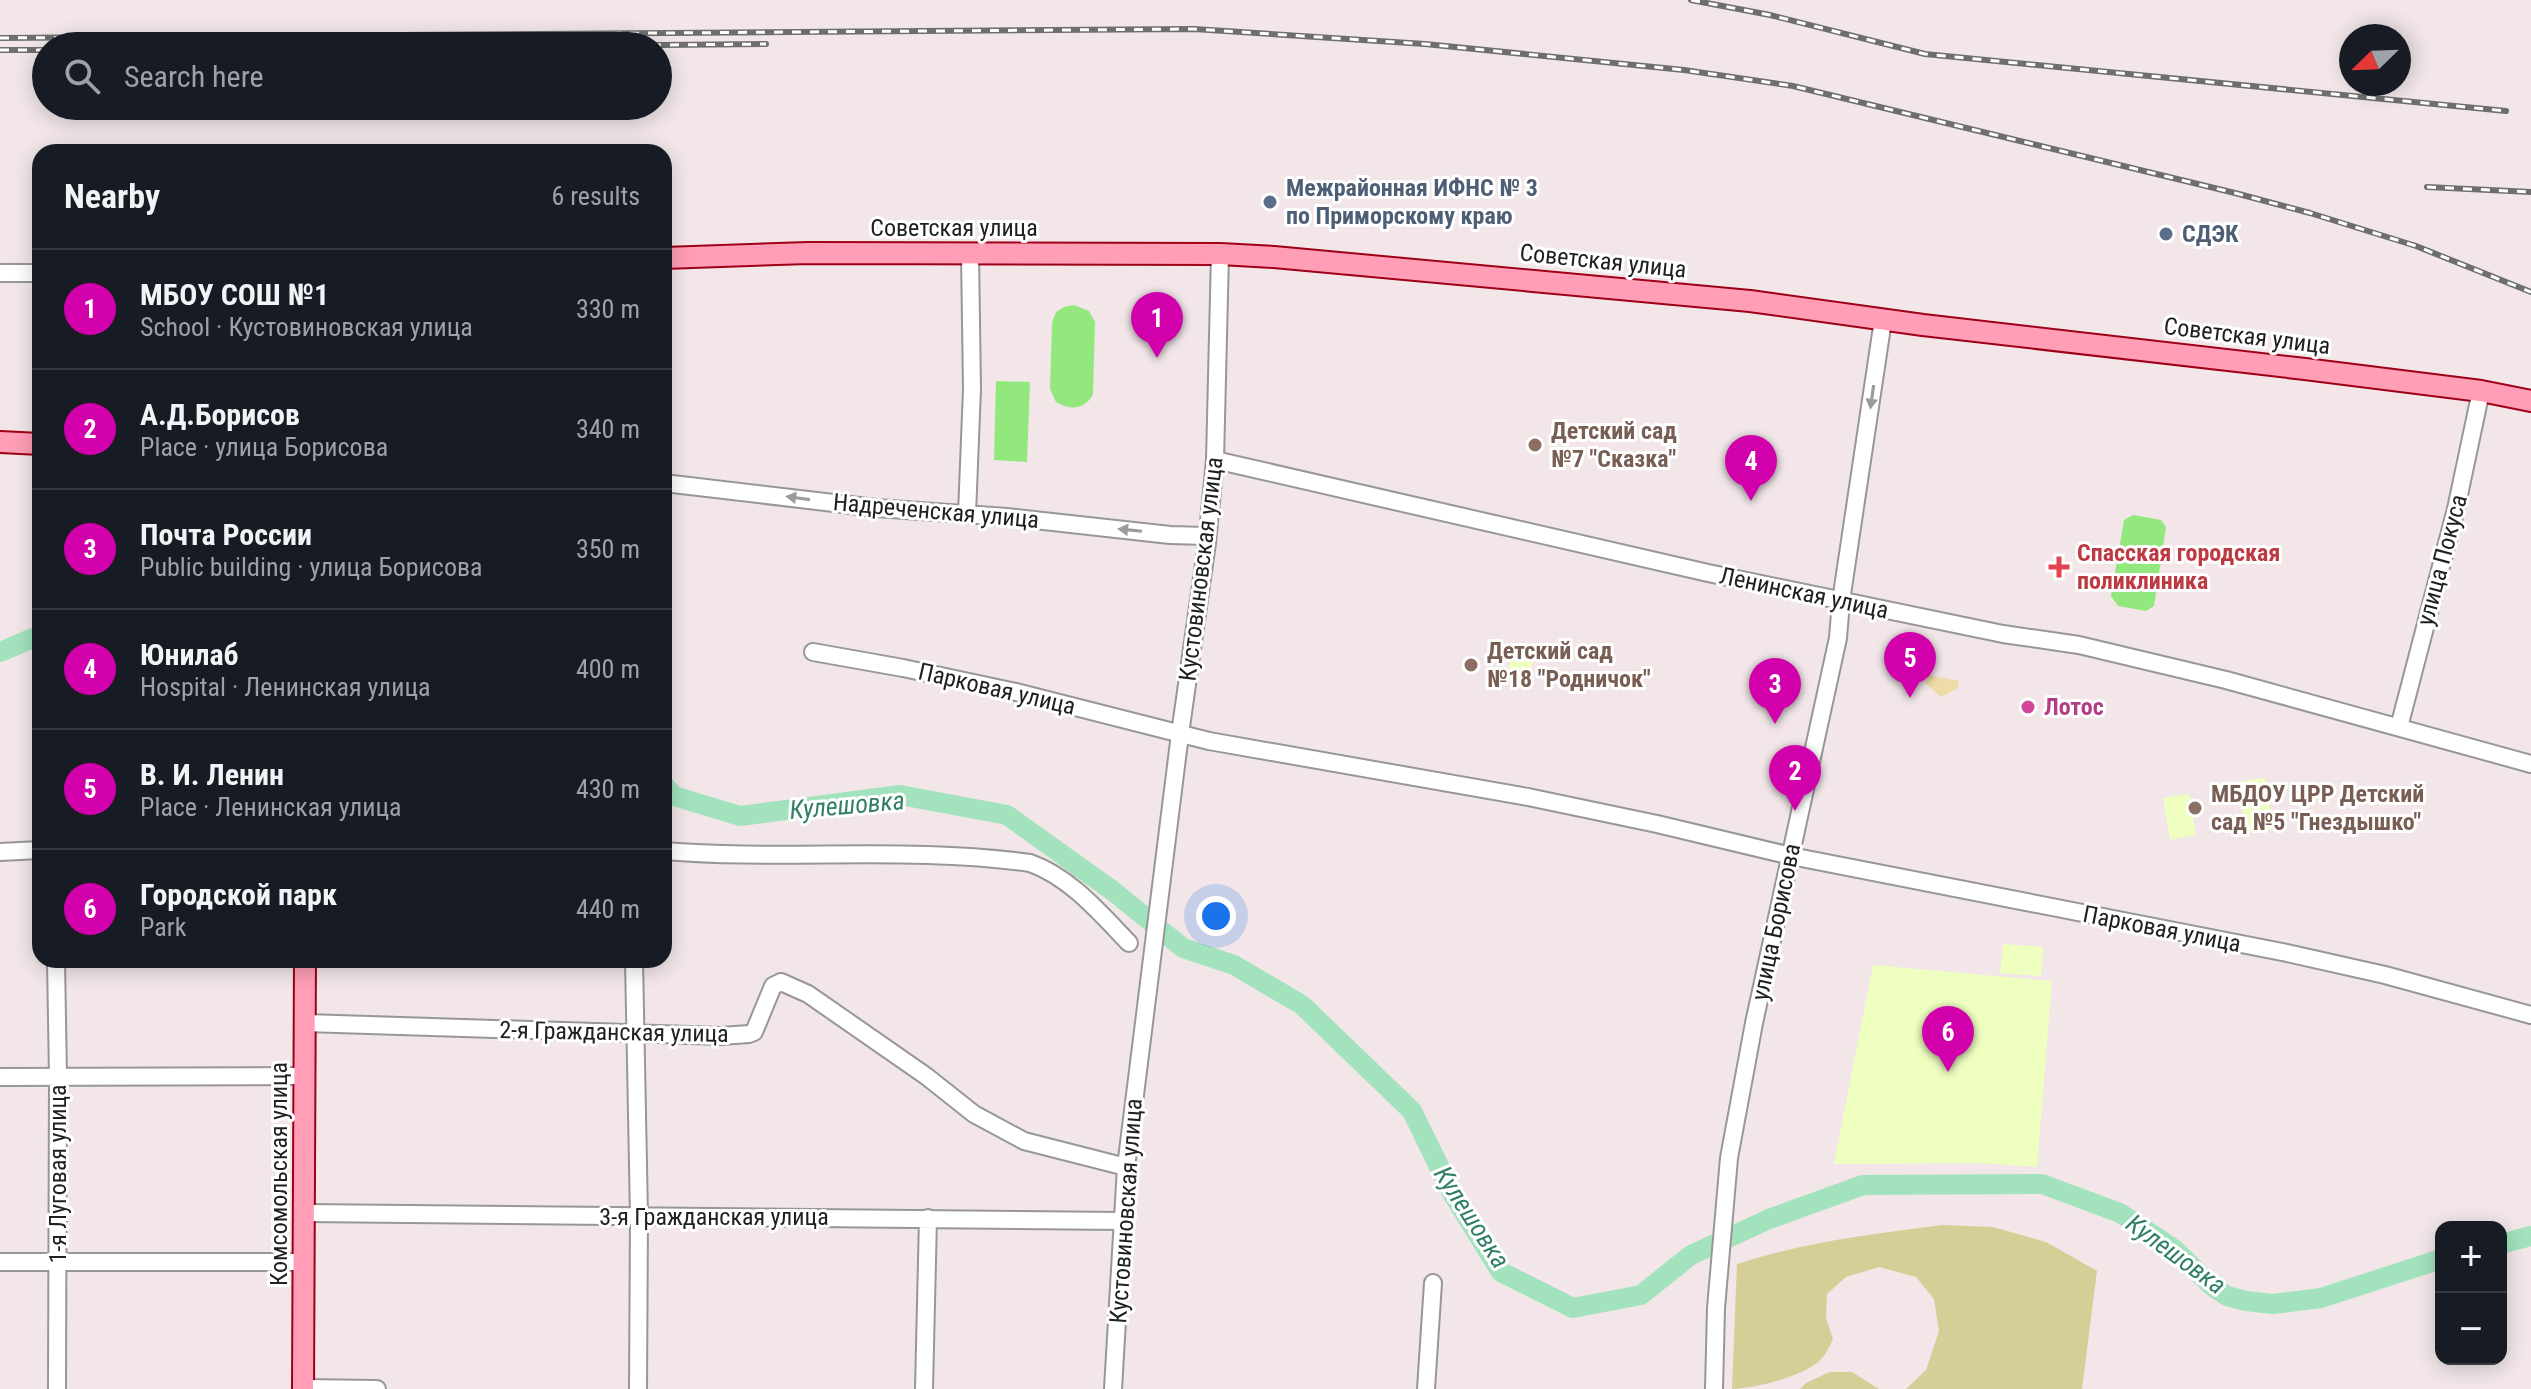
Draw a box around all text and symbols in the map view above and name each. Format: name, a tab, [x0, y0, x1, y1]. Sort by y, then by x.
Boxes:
north arrow	[2339, 24, 2411, 96]
search box	[32, 32, 672, 120]
icon: search	[60, 54, 104, 98]
text: Search here	[124, 59, 264, 94]
place label: Межрайонная ИФНС № 3 по Приморскому краю	[1286, 174, 1538, 230]
text: Nearby	[64, 176, 160, 216]
text: 6 results	[551, 181, 640, 211]
marker: Межрайонная ИФНС № 3 по Приморскому краю	[1261, 193, 1279, 211]
street label: Советская улица	[870, 214, 1038, 242]
place label: СДЭК	[2182, 220, 2239, 248]
marker: СДЭК	[2157, 225, 2175, 243]
street label: Советская улица	[1518, 238, 1688, 284]
text: МБОУ СОШ №1	[140, 277, 329, 312]
pin: 1	[1131, 292, 1183, 358]
text: 1	[83, 294, 97, 324]
text: 330 m	[576, 294, 640, 324]
text: School · Кустовиновская улица	[140, 312, 473, 342]
street label: Советская улица	[2162, 312, 2332, 360]
one-way arrow	[1865, 385, 1878, 410]
text: А.Д.Борисов	[140, 397, 300, 432]
text: 2	[83, 414, 97, 444]
text: 340 m	[576, 414, 640, 444]
place label: Детский сад №7 "Сказка"	[1551, 417, 1677, 473]
text: Place · улица Борисова	[140, 432, 388, 462]
pin: 4	[1725, 435, 1777, 501]
marker: Детский сад №7 "Сказка"	[1526, 436, 1544, 454]
street label: Кустовиновская улица	[1173, 455, 1229, 683]
street label: Надреченская улица	[832, 488, 1040, 534]
one-way arrow	[786, 491, 811, 504]
street label: улица Покуса	[2411, 491, 2473, 629]
text: Почта России	[140, 517, 312, 552]
one-way arrow	[1117, 523, 1142, 536]
text: 3	[83, 534, 97, 564]
text: 350 m	[576, 534, 640, 564]
place label: Спасская городская поликлиника	[2077, 539, 2280, 595]
text: Public building · улица Борисова	[140, 552, 482, 582]
marker: Спасская городская поликлиника	[2048, 556, 2070, 578]
street label: Ленинская улица	[1717, 561, 1891, 625]
pin: 5	[1884, 632, 1936, 698]
text: Юнилаб	[140, 637, 239, 672]
place label: Детский сад №18 "Родничок"	[1487, 637, 1651, 693]
text: 4	[83, 654, 97, 684]
text: 400 m	[576, 654, 640, 684]
marker: Детский сад №18 "Родничок"	[1462, 656, 1480, 674]
street label: Парковая улица	[916, 657, 1078, 721]
pin: 3	[1749, 658, 1801, 724]
text: Hospital · Ленинская улица	[140, 672, 430, 702]
place label: Лотос	[2044, 693, 2104, 721]
marker: Лотос	[2019, 698, 2037, 716]
pin: 2	[1769, 745, 1821, 811]
text: В. И. Ленин	[140, 757, 284, 792]
text: 5	[83, 774, 97, 804]
text: 430 m	[576, 774, 640, 804]
place label: МБДОУ ЦРР Детский сад №5 "Гнездышко"	[2211, 780, 2424, 836]
water label: Кулешовка	[788, 785, 906, 825]
text: Place · Ленинская улица	[140, 792, 402, 822]
marker: МБДОУ ЦРР Детский сад №5 "Гнездышко"	[2186, 799, 2204, 817]
street label: улица Борисова	[1746, 841, 1806, 1003]
text: Городской парк	[140, 877, 337, 912]
text: 6	[83, 894, 97, 924]
text: 440 m	[576, 894, 640, 924]
your location	[1196, 896, 1236, 936]
street label: Парковая улица	[2081, 900, 2243, 958]
text: Park	[140, 912, 186, 942]
pin: 6	[1922, 1006, 1974, 1072]
street label: 2-я Гражданская улица	[499, 1016, 729, 1048]
street label: Комсомольская улица	[265, 1062, 293, 1286]
street label: 1-я Луговая улица	[44, 1084, 72, 1264]
street label: Кустовиновская улица	[1104, 1098, 1148, 1324]
water label: Кулешовка	[1428, 1160, 1516, 1274]
street label: 3-я Гражданская улица	[599, 1203, 829, 1231]
water label: Кулешовка	[2120, 1208, 2232, 1300]
map controls	[2435, 1221, 2507, 1365]
button: +	[2435, 1221, 2507, 1293]
button: −	[2435, 1293, 2507, 1365]

